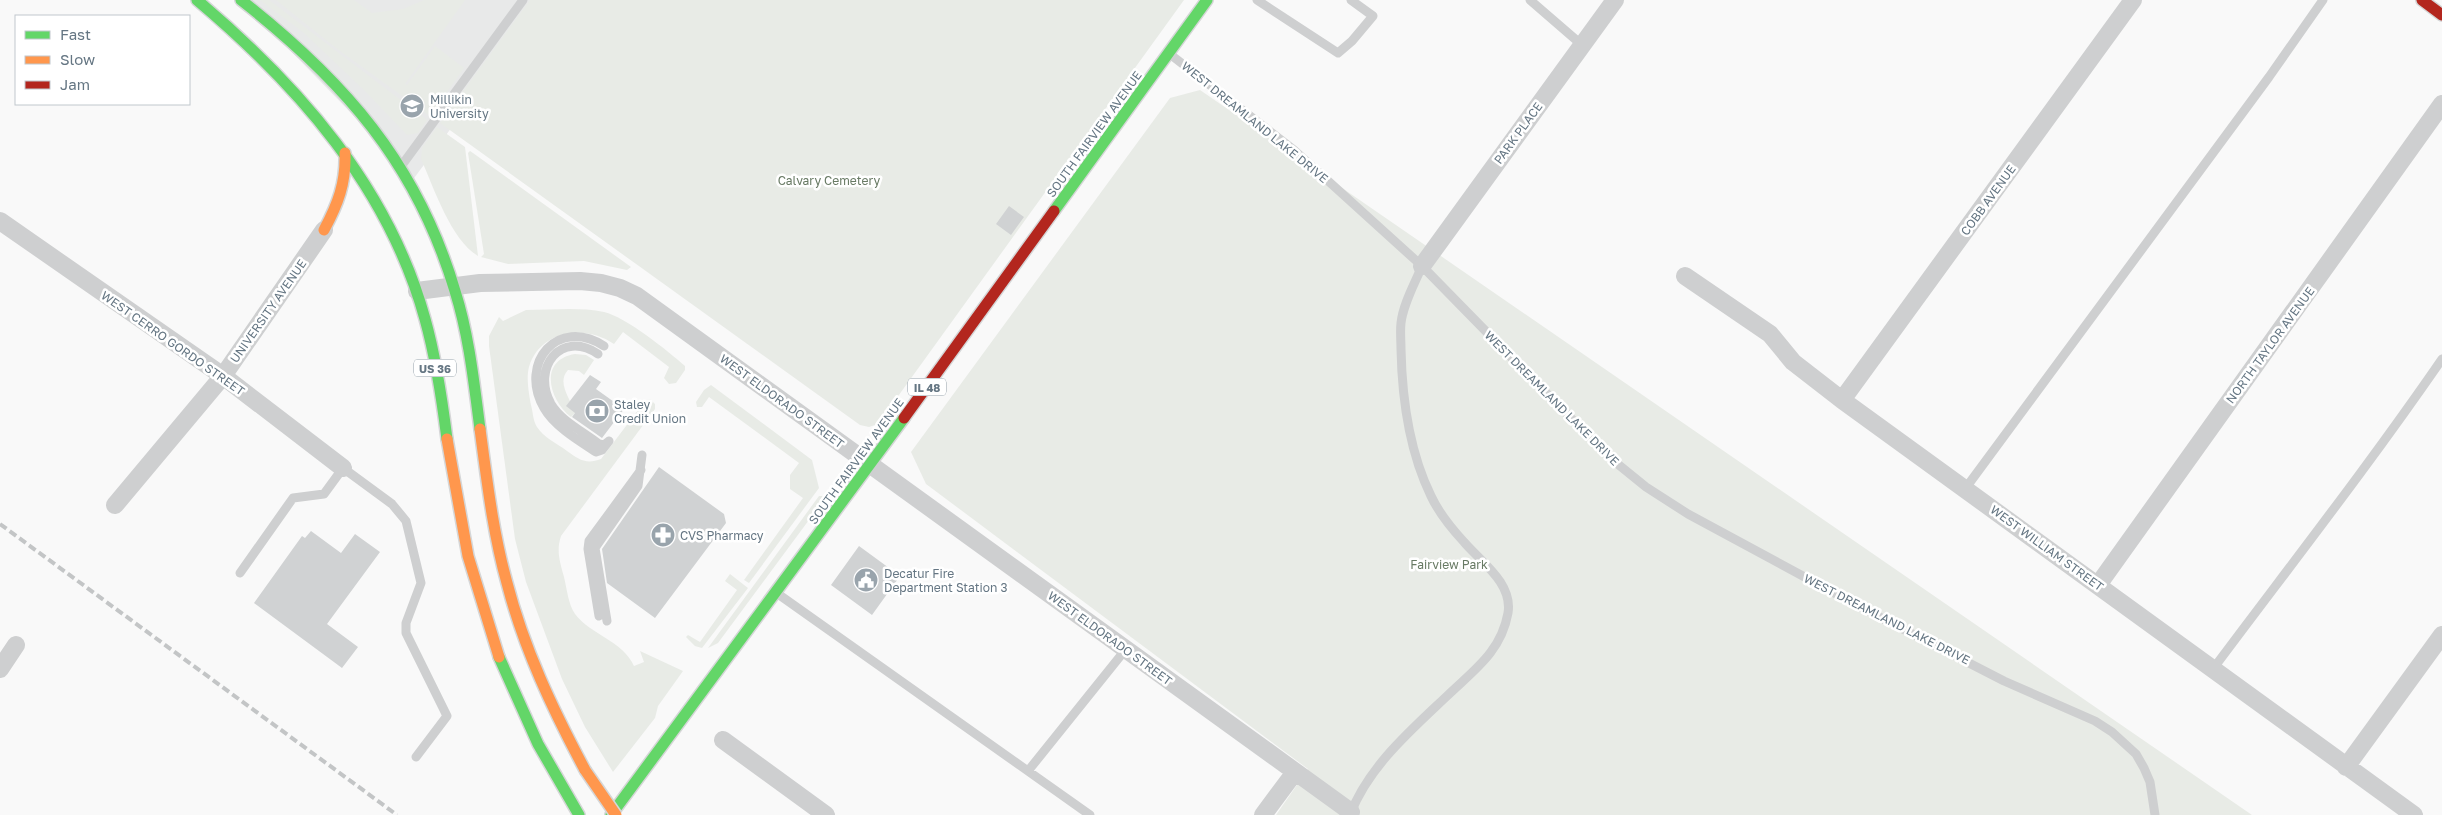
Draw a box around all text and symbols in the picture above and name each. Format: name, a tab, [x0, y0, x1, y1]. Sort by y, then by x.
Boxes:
legend	[15, 15, 190, 105]
text: Fast	[60, 25, 91, 43]
text: Slow	[60, 50, 95, 68]
street label: WEST DREAMLAND LAKE DRIVE	[1179, 58, 1331, 186]
street label: SOUTH FAIRVIEW AVENUE	[1043, 68, 1145, 200]
text: Jam	[60, 75, 90, 93]
place label: Millikin University	[430, 92, 489, 121]
school or university icon: Millikin University	[399, 93, 425, 119]
street label: PARK PLACE	[1491, 99, 1545, 167]
street label: COBB AVENUE	[1957, 162, 2019, 238]
park label: Calvary Cemetery	[778, 173, 881, 188]
street label: UNIVERSITY AVENUE	[227, 256, 309, 366]
street label: NORTH TAYLOR AVENUE	[2223, 284, 2317, 406]
street label: WEST CERRO GORDO STREET	[98, 288, 248, 399]
street label: WEST DREAMLAND LAKE DRIVE	[1482, 328, 1622, 468]
street label: WEST ELDORADO STREET	[717, 351, 848, 452]
road number: US 36	[414, 359, 456, 376]
road number: IL 48	[908, 378, 946, 396]
street label: SOUTH FAIRVIEW AVENUE	[805, 395, 907, 527]
place label: Staley Credit Union	[614, 397, 686, 426]
bank icon: Staley Credit Union	[584, 398, 610, 424]
street label: WEST WILLIAM STREET	[1987, 502, 2107, 594]
pharmacy icon: CVS Pharmacy	[650, 522, 676, 548]
place label: CVS Pharmacy	[680, 528, 764, 543]
park label: Fairview Park	[1410, 557, 1488, 572]
place label: Decatur Fire Department Station 3	[884, 566, 1007, 595]
public building icon: Decatur Fire Department Station 3	[853, 567, 879, 593]
street label: WEST DREAMLAND LAKE DRIVE	[1801, 570, 1973, 668]
street label: WEST ELDORADO STREET	[1045, 588, 1176, 689]

